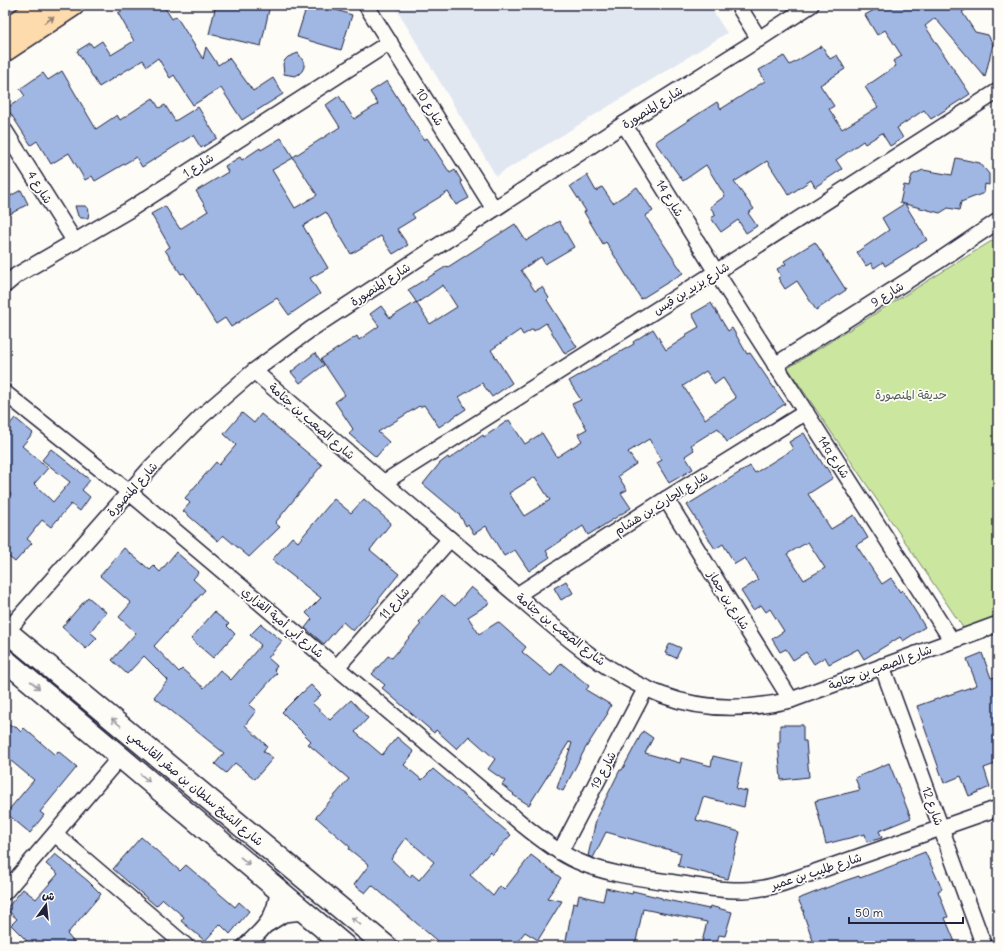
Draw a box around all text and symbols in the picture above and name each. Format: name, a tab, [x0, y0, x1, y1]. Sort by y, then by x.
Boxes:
one-way arrow	[43, 16, 55, 24]
street label: شارع المنصورة	[619, 82, 686, 133]
street label: شارع 10	[411, 85, 447, 130]
street label: شارع 1	[180, 150, 217, 182]
street label: شارع 4	[22, 168, 56, 207]
street label: شارع 14	[651, 177, 687, 220]
street label: شارع المنصورة	[347, 259, 414, 311]
street label: شارع يزيد بن قيس	[650, 259, 733, 319]
street label: شارع 9	[868, 278, 907, 312]
street label: شارع الصعب بن جثامة	[265, 380, 358, 464]
park label: حديقة المنصورة	[875, 387, 947, 402]
street label: 14a شارع	[813, 433, 853, 482]
street label: شارع المنصورة	[103, 458, 162, 521]
street label: شارع الحارث بن هشام	[611, 468, 712, 540]
street label: شارع بن جماز	[703, 567, 753, 633]
street label: شارع أبي أمية الفزاري	[236, 583, 327, 664]
street label: شارع 11	[376, 584, 414, 624]
street label: شارع الصعب بن جثامة	[512, 590, 609, 670]
street label: شارع الصعب بن جثامة	[826, 641, 934, 695]
one-way arrow	[29, 681, 40, 690]
one-way arrow	[111, 717, 121, 726]
street label: شارع الشيخ سلطان بن صقر القاسمي	[123, 727, 266, 852]
street label: شارع 19	[587, 749, 621, 792]
one-way arrow	[140, 774, 150, 783]
street label: شارع 12	[917, 785, 947, 828]
street label: شارع طليب بن عمير	[768, 849, 864, 895]
one-way arrow	[240, 857, 250, 866]
north arrow	[26, 885, 66, 925]
text: ش	[41, 887, 56, 904]
scale bar	[849, 899, 963, 925]
text: 50 m	[855, 905, 884, 920]
one-way arrow	[351, 917, 361, 926]

